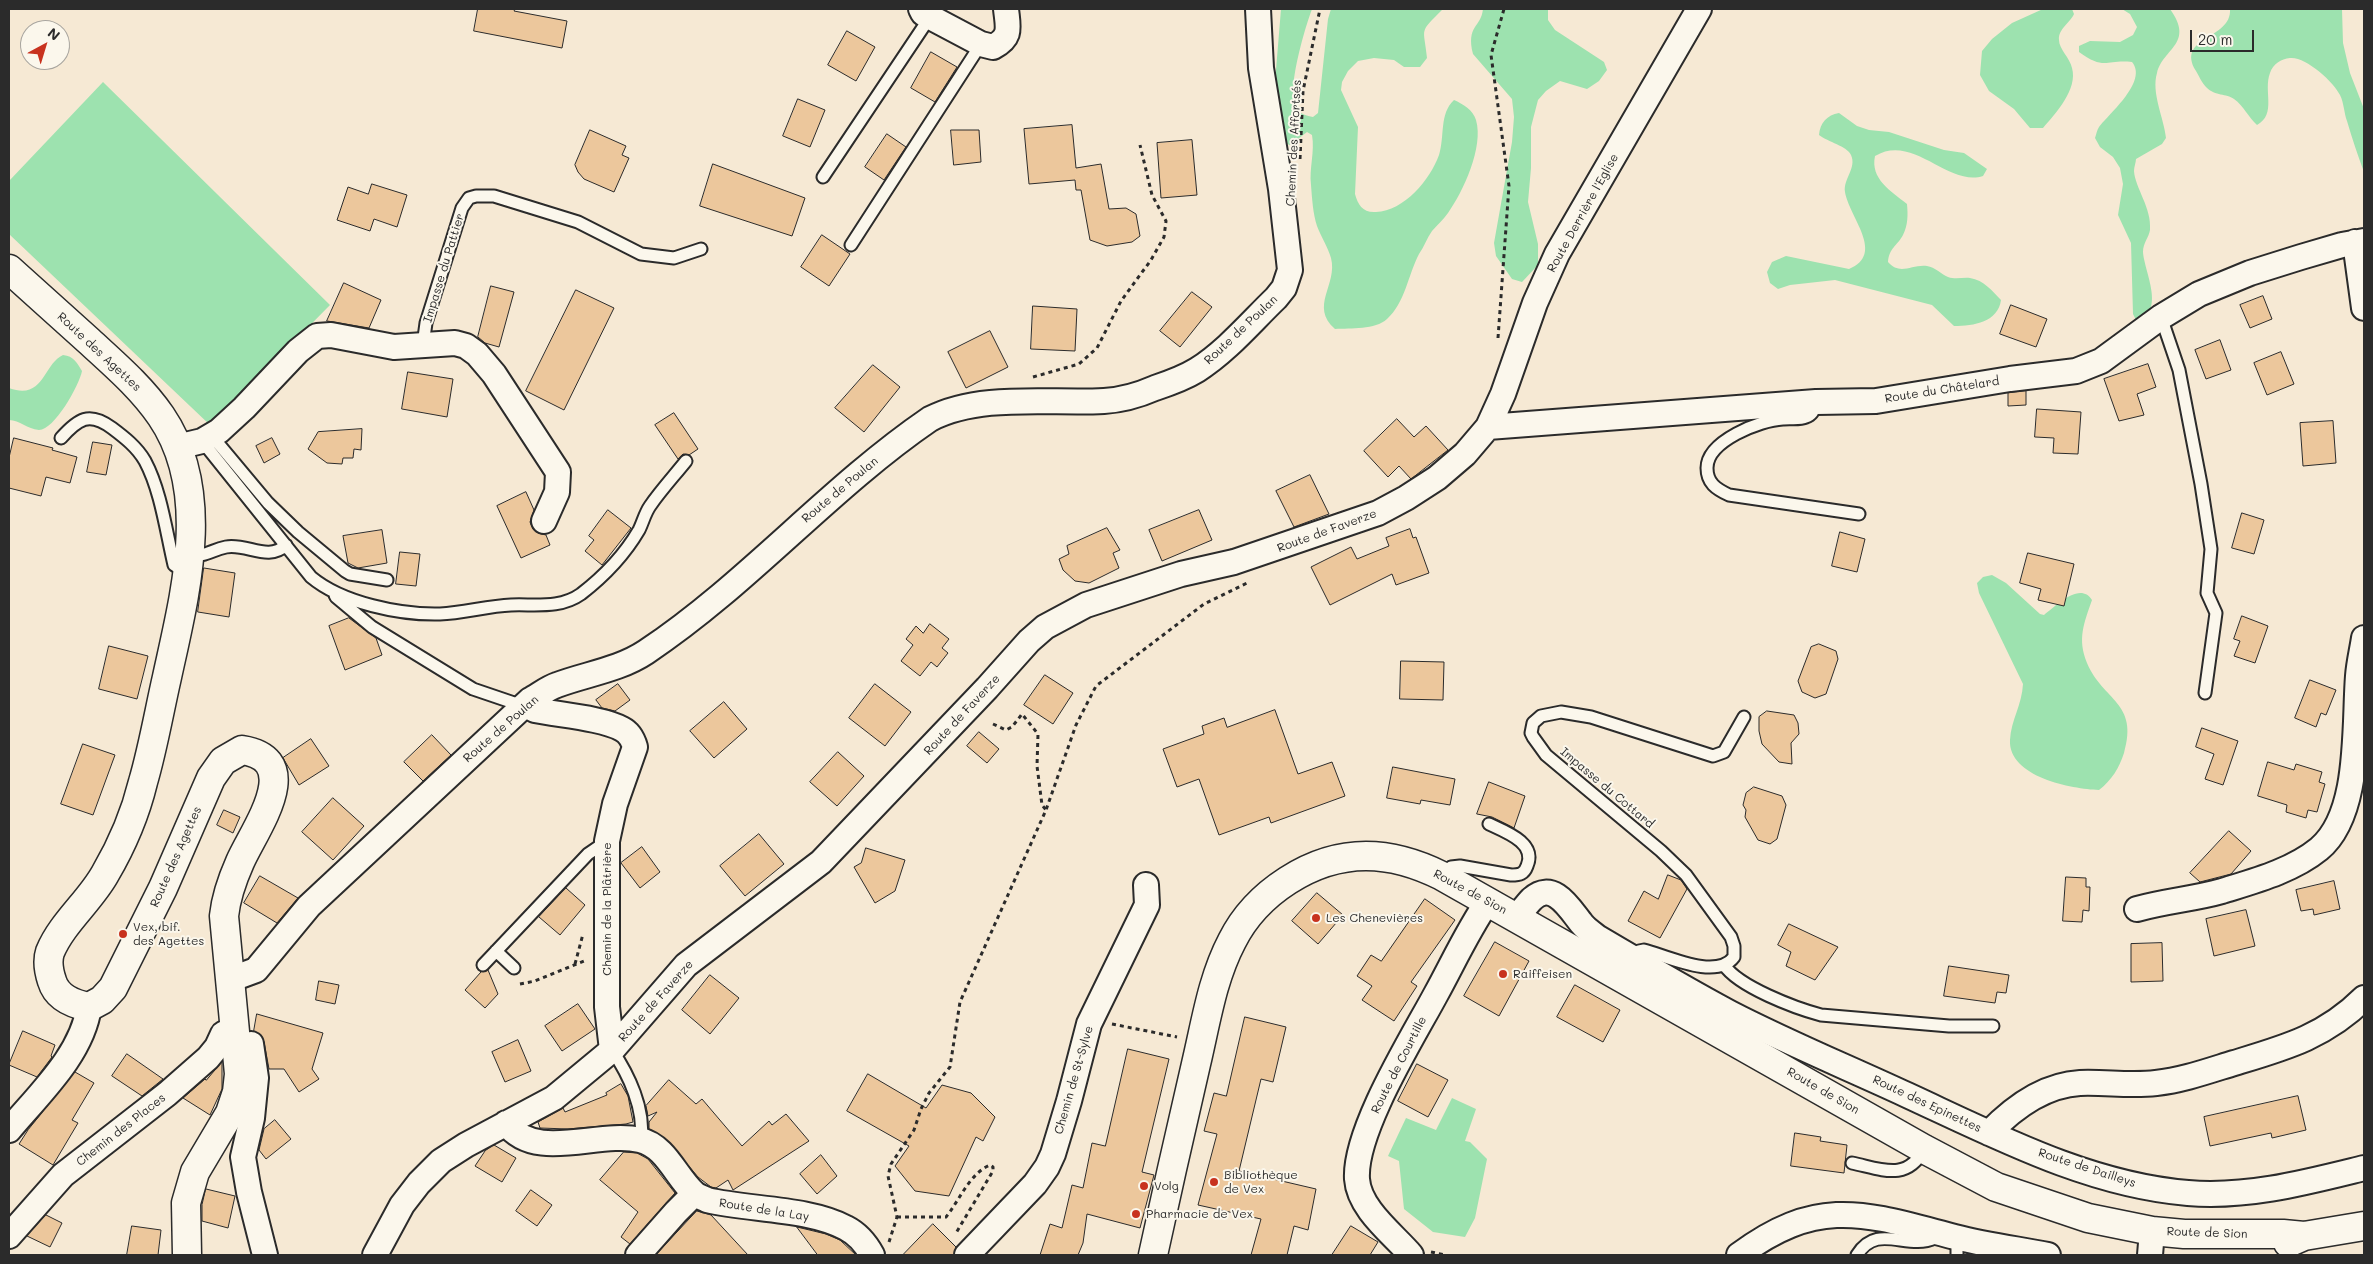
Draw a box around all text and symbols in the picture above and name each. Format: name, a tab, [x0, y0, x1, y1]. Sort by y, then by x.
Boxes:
north arrow	[20, 20, 70, 70]
scale bar	[2193, 20, 2257, 52]
text: N	[44, 23, 64, 44]
text: 20 m	[2198, 29, 2232, 49]
street label: Chemin des Affortsés	[1283, 79, 1305, 207]
street label: Route Derrière l'Eglise	[1544, 151, 1622, 275]
street label: Impasse du Pattier	[421, 212, 467, 324]
street label: Route de Poulan	[1201, 292, 1281, 368]
street label: Route des Agettes	[54, 310, 144, 394]
street label: Route du Châtelard	[1884, 374, 2000, 406]
street label: Route de Poulan	[799, 454, 881, 526]
street label: Route de Faverze	[1275, 506, 1379, 556]
street label: Route de Faverze	[921, 672, 1003, 758]
street label: Route de Poulan	[460, 692, 542, 766]
street label: Impasse du Cottard	[1557, 745, 1657, 831]
street label: Route des Agettes	[147, 804, 205, 910]
street label: Chemin de la Plâtrière	[600, 842, 614, 976]
street label: Route de Sion	[1431, 867, 1509, 917]
place label: Les Chenevières	[1326, 911, 1423, 925]
marker: Les Chenevières	[1310, 912, 1322, 924]
place label: Vex, bif. des Agettes	[133, 920, 204, 948]
marker: Vex, bif. des Agettes	[117, 928, 129, 940]
street label: Route de Faverze	[616, 957, 696, 1045]
place label: Raiffeisen	[1513, 967, 1572, 981]
marker: Raiffeisen	[1497, 968, 1509, 980]
street label: Route de Courtille	[1368, 1014, 1430, 1116]
street label: Chemin de St-Sylve	[1052, 1024, 1096, 1136]
street label: Route de Sion	[1784, 1065, 1862, 1117]
street label: Route des Epinettes	[1870, 1072, 1984, 1136]
street label: Chemin des Places	[73, 1091, 169, 1169]
street label: Route de Dailleys	[2036, 1145, 2138, 1191]
place label: Bibliothèque de Vex	[1224, 1168, 1298, 1196]
marker: Bibliothèque de Vex	[1208, 1176, 1220, 1188]
place label: Volg	[1154, 1179, 1179, 1193]
marker: Volg	[1138, 1180, 1150, 1192]
street label: Route de la Lay	[718, 1196, 810, 1224]
place label: Pharmacie de Vex	[1146, 1207, 1253, 1221]
marker: Pharmacie de Vex	[1130, 1208, 1142, 1220]
street label: Route de Sion	[2166, 1224, 2248, 1242]

